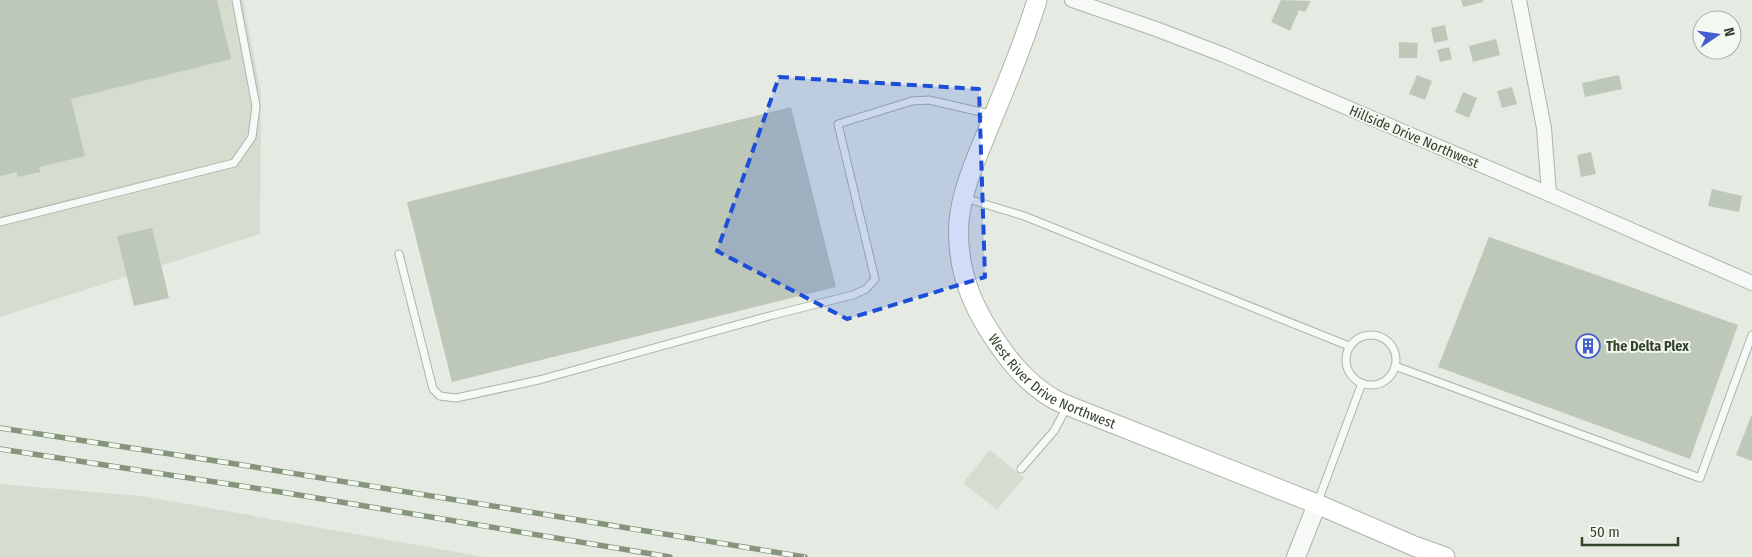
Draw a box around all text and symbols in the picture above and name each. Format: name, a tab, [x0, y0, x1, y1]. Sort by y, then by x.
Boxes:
north arrow	[1692, 10, 1742, 60]
text: N	[1720, 26, 1738, 38]
street label: Hillside Drive Northwest	[1347, 102, 1482, 172]
street label: West River Drive Northwest	[985, 330, 1119, 432]
building icon: The Delta Plex	[1575, 333, 1601, 359]
place label: The Delta Plex	[1606, 338, 1689, 355]
scale bar	[1582, 514, 1678, 546]
text: 50 m	[1590, 523, 1620, 541]

